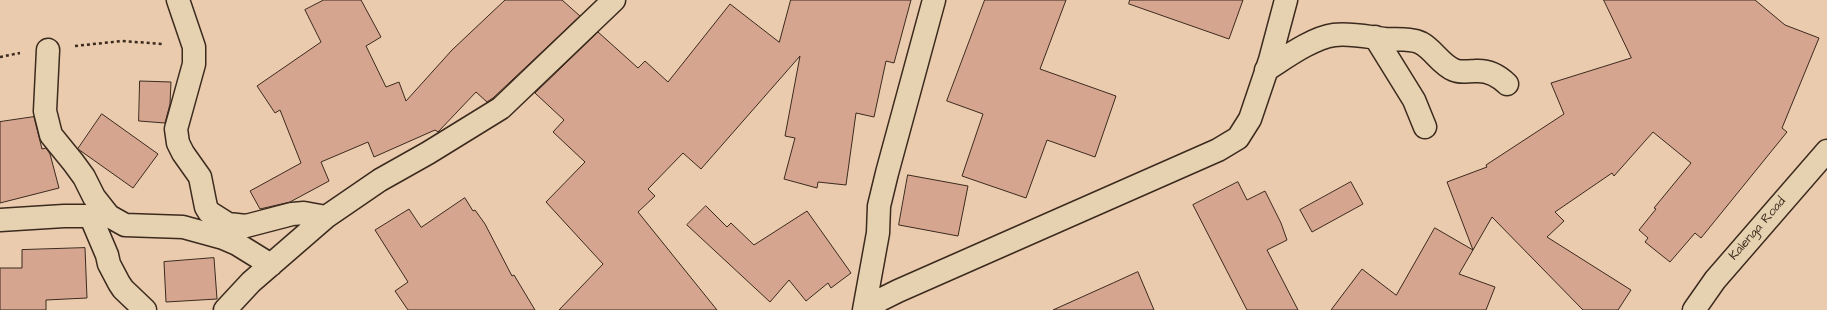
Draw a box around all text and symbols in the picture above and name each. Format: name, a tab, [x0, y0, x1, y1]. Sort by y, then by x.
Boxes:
street label: Kalenga Road	[1726, 194, 1790, 264]

